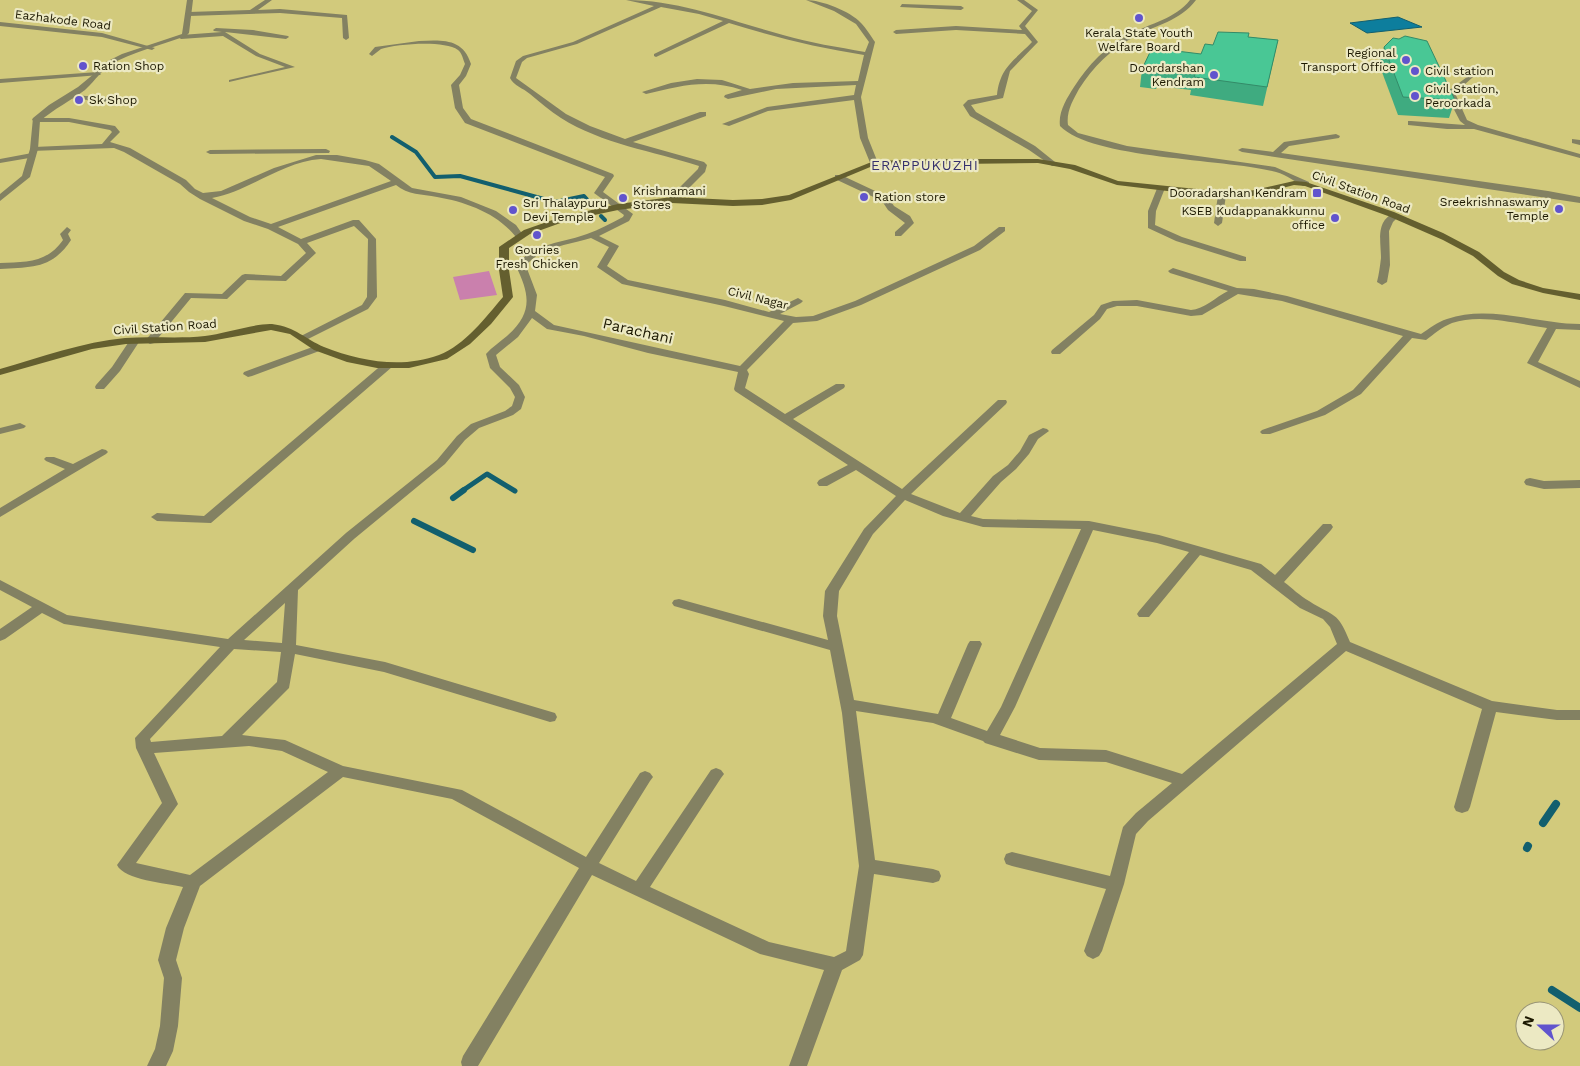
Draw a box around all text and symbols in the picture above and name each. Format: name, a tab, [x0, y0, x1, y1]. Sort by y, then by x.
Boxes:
street label: Eazhakode Road	[14, 7, 112, 33]
marker: Kerala State Youth Welfare Board	[1133, 12, 1145, 24]
place label: Kerala State Youth Welfare Board	[1085, 26, 1193, 54]
place label: Regional Transport Office	[1301, 46, 1396, 74]
marker: Regional Transport Office	[1400, 54, 1412, 66]
place label: Ration Shop	[93, 59, 164, 73]
marker: Ration Shop	[77, 60, 89, 72]
place label: Doordarshan Kendram	[1129, 61, 1204, 89]
place label: Civil station	[1425, 64, 1494, 78]
marker: Civil station	[1409, 65, 1421, 77]
marker: Doordarshan Kendram	[1208, 69, 1220, 81]
place label: Civil Station, Peroorkada	[1425, 82, 1499, 110]
marker: Civil Station, Peroorkada	[1409, 90, 1421, 102]
place label: Sk Shop	[89, 93, 137, 107]
marker: Sk Shop	[73, 94, 85, 106]
district label: ERAPPUKUZHI	[871, 157, 979, 173]
street label: Civil Station Road	[1310, 168, 1412, 216]
place label: Krishnamani Stores	[633, 184, 706, 212]
place label: Dooradarshan Kendram	[1169, 186, 1307, 200]
marker: Dooradarshan Kendram	[1311, 187, 1323, 199]
place label: Ration store	[874, 190, 946, 204]
marker: Ration store	[858, 191, 870, 203]
marker: Krishnamani Stores	[617, 192, 629, 204]
place label: Sreekrishnaswamy Temple	[1440, 195, 1550, 223]
place label: Sri Thalaypuru Devi Temple	[523, 196, 607, 224]
marker: Sreekrishnaswamy Temple	[1553, 203, 1565, 215]
marker: Sri Thalaypuru Devi Temple	[507, 204, 519, 216]
place label: KSEB Kudappanakkunnu office	[1181, 204, 1325, 232]
marker: KSEB Kudappanakkunnu office	[1329, 212, 1341, 224]
marker: Gouries Fresh Chicken	[531, 229, 543, 241]
place label: Gouries Fresh Chicken	[496, 243, 578, 271]
street label: Civil Nagar	[726, 284, 790, 312]
street label: Parachani	[601, 314, 675, 348]
street label: Civil Station Road	[113, 316, 217, 338]
north arrow	[1515, 1001, 1565, 1051]
text: N	[1519, 1014, 1537, 1029]

